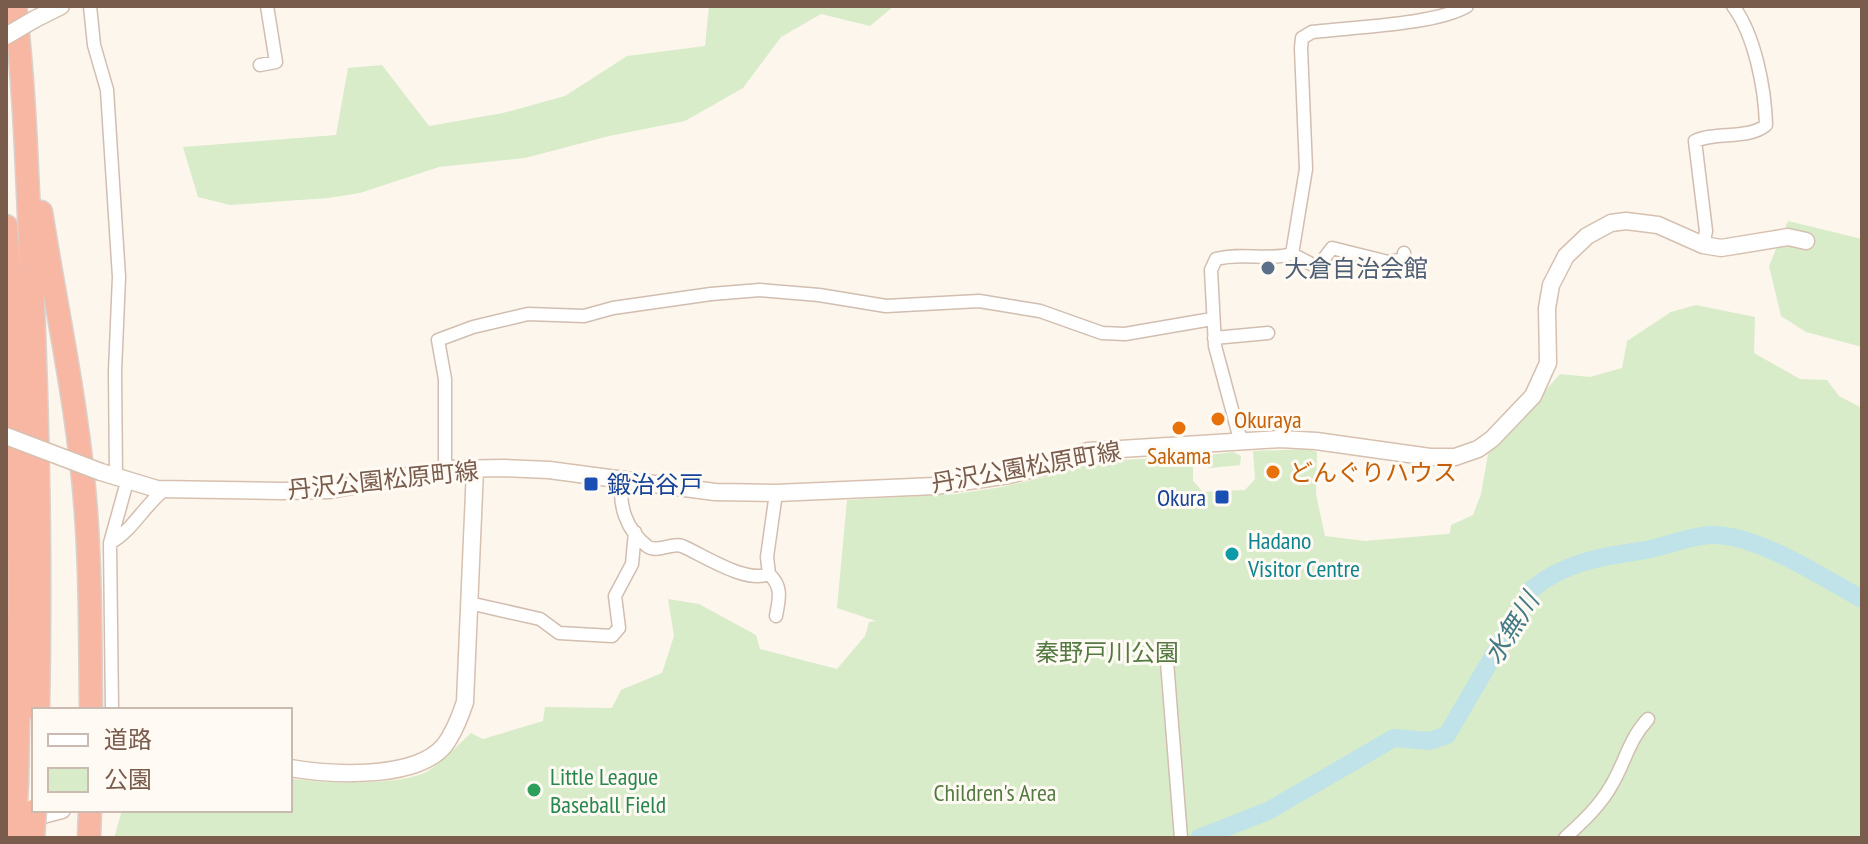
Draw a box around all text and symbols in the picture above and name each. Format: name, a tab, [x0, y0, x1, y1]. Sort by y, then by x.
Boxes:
place label: 大倉自治会館	[1284, 253, 1428, 284]
marker: 大倉自治会館	[1259, 259, 1277, 277]
place label: Okuraya	[1234, 404, 1302, 435]
marker: Okuraya	[1209, 410, 1227, 428]
marker: Sakama	[1170, 419, 1188, 437]
street label: 丹沢公園松原町線	[929, 435, 1123, 499]
place label: Sakama	[1147, 440, 1211, 471]
street label: 丹沢公園松原町線	[286, 455, 480, 505]
place label: どんぐりハウス	[1289, 457, 1457, 488]
marker: どんぐりハウス	[1264, 463, 1282, 481]
place label: 鍛治谷戸	[607, 469, 703, 500]
marker: 鍛治谷戸	[582, 475, 600, 493]
place label: Okura	[1157, 482, 1206, 513]
marker: Okura	[1213, 488, 1231, 506]
place label: Hadano Visitor Centre	[1247, 525, 1360, 584]
marker: Hadano Visitor Centre	[1223, 545, 1241, 563]
water label: 水無川	[1476, 584, 1547, 670]
park label: 秦野戸川公園	[1035, 637, 1179, 668]
legend	[32, 708, 292, 812]
text: 道路	[104, 724, 152, 755]
place label: Little League Baseball Field	[550, 761, 666, 820]
text: 公園	[104, 764, 152, 795]
park label: Children's Area	[934, 777, 1056, 808]
marker: Little League Baseball Field	[525, 781, 543, 799]

